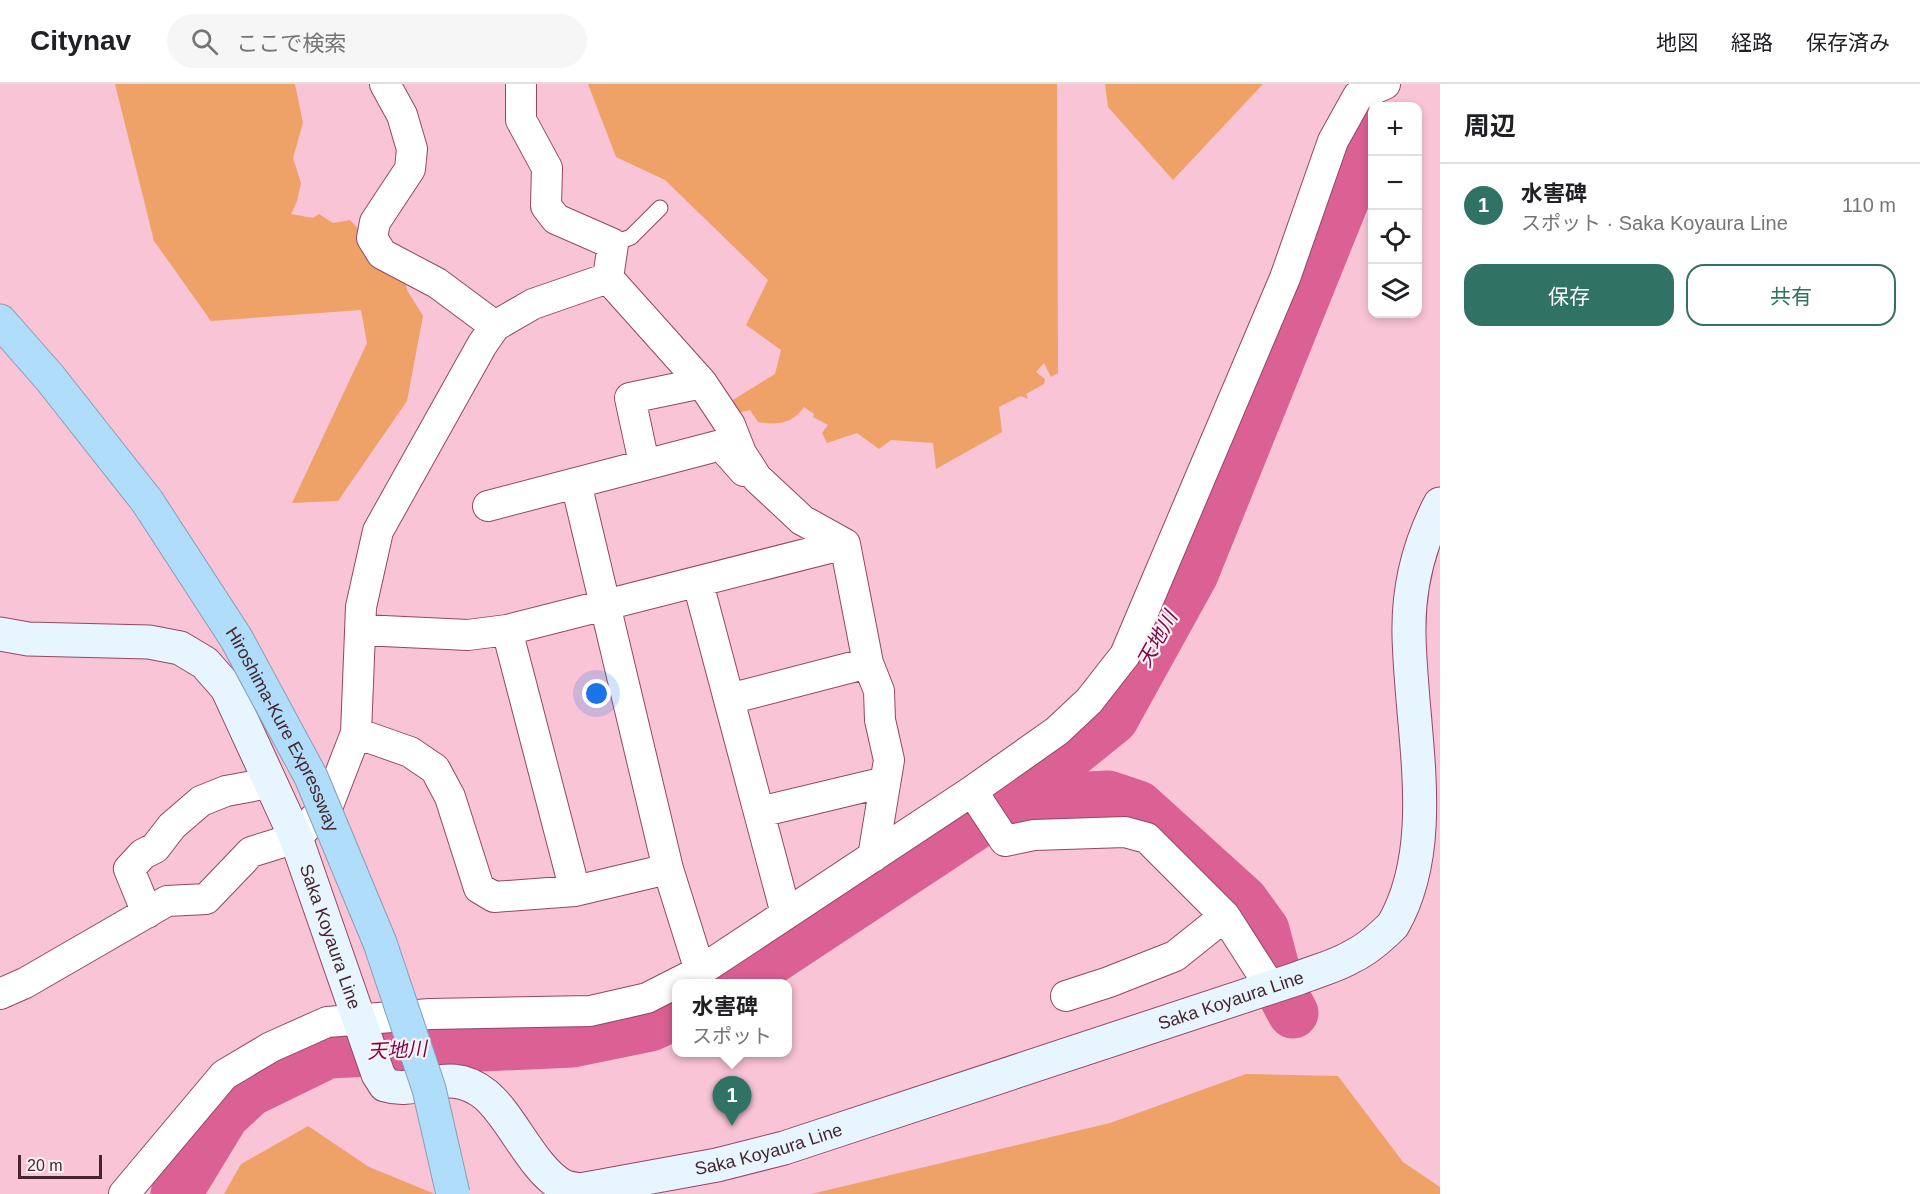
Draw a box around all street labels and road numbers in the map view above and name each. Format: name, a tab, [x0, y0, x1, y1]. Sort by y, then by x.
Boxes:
street label: Hiroshima-Kure Expressway	[222, 623, 343, 835]
street label: Saka Koyaura Line	[296, 861, 365, 1012]
street label: Saka Koyaura Line	[1155, 967, 1306, 1034]
street label: Saka Koyaura Line	[693, 1119, 845, 1179]

